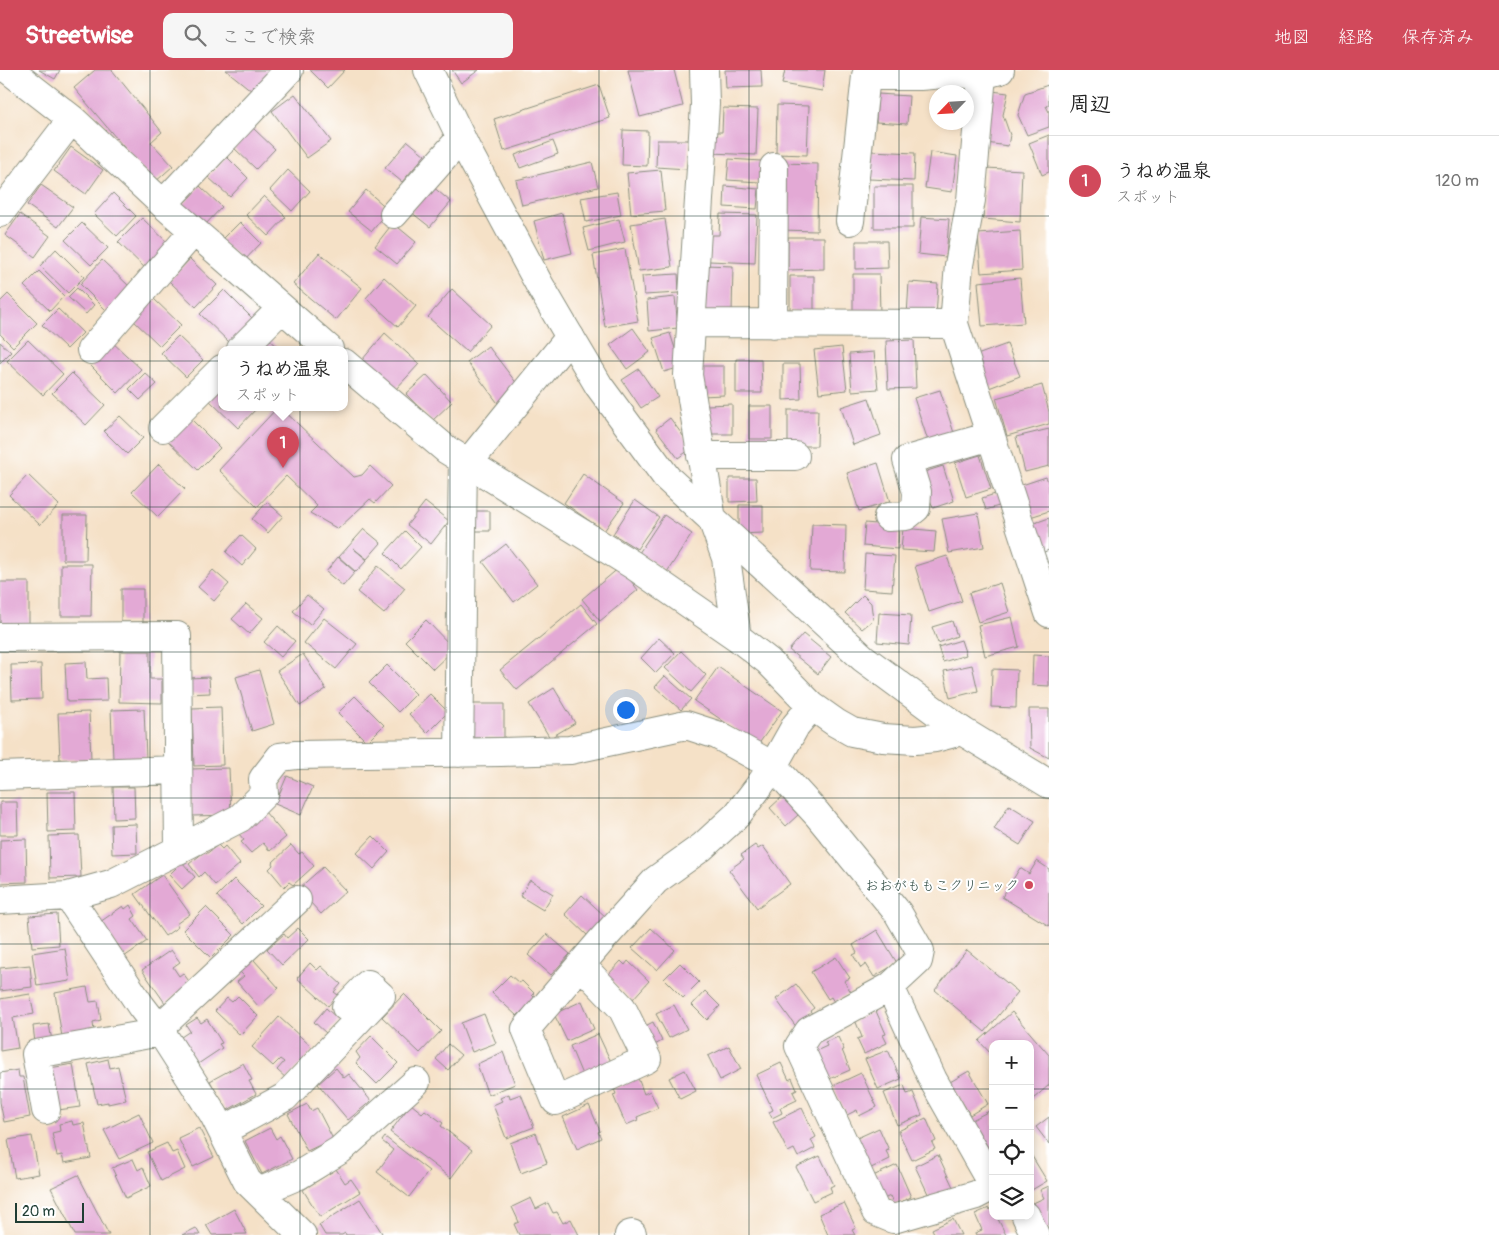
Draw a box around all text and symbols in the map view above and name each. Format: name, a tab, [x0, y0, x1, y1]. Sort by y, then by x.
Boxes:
search box	[163, 13, 513, 58]
text: Streetwise	[25, 21, 133, 50]
icon: search	[181, 21, 209, 49]
text: ここで検索	[221, 25, 316, 49]
text: 地図	[1274, 26, 1310, 49]
text: 経路	[1338, 26, 1374, 49]
text: 保存済み	[1402, 26, 1474, 49]
north arrow	[929, 85, 974, 130]
text: 周辺	[1069, 91, 1111, 118]
text: うねめ温泉	[1116, 159, 1211, 183]
text: 1	[1082, 171, 1088, 191]
text: 120 m	[1435, 171, 1479, 191]
text: スポット	[1116, 187, 1180, 207]
popup	[218, 346, 348, 411]
text: うねめ温泉	[235, 357, 331, 381]
text: スポット	[235, 385, 300, 405]
pin: 1	[267, 427, 299, 468]
your location	[613, 697, 639, 723]
place label: おおがももこクリニック	[865, 877, 1019, 894]
marker: おおがももこクリニック	[1023, 879, 1035, 891]
map controls	[989, 1040, 1034, 1220]
button: +	[989, 1040, 1034, 1085]
button: −	[989, 1085, 1034, 1130]
button: locate	[989, 1130, 1034, 1175]
button: layers	[989, 1175, 1034, 1220]
scale bar	[15, 1200, 84, 1223]
text: 20 m	[22, 1203, 55, 1220]

